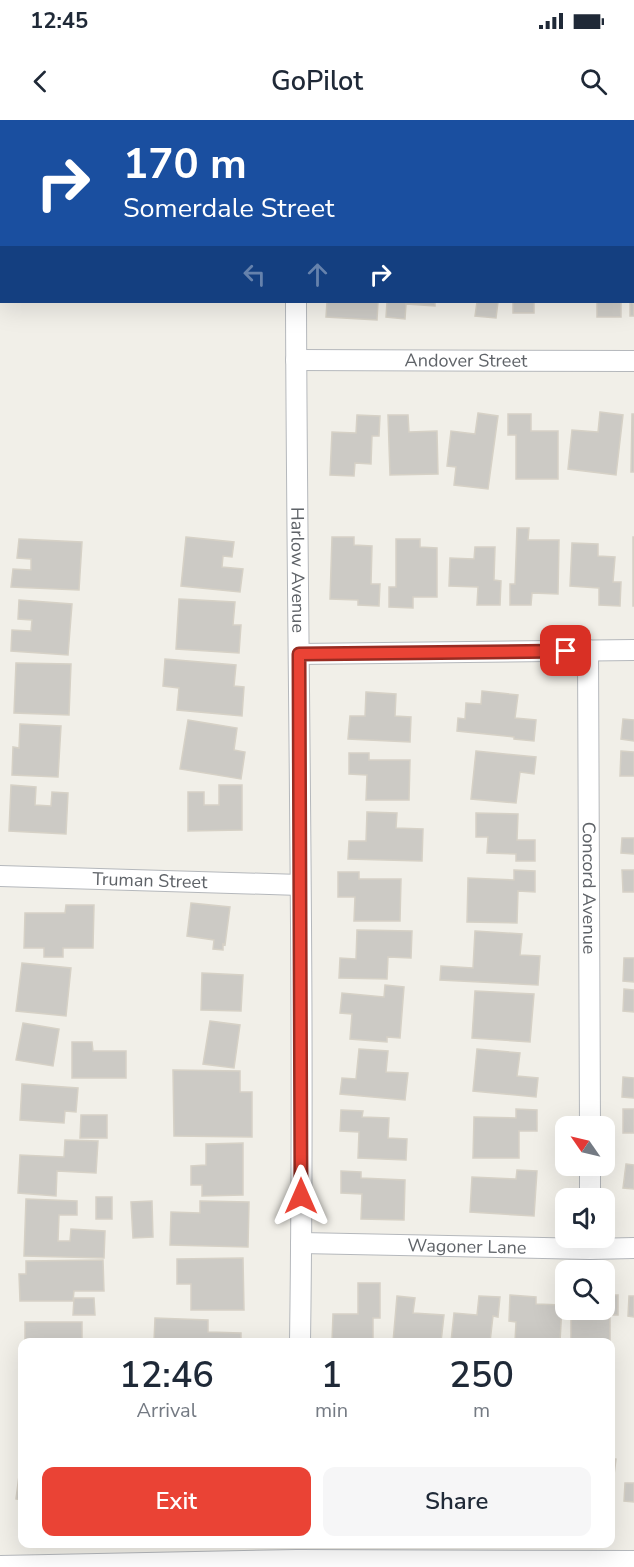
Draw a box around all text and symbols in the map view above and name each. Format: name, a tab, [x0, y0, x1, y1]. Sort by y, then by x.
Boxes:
text: 12:45	[30, 6, 88, 36]
text: GoPilot	[271, 63, 363, 100]
icon: back	[24, 65, 57, 98]
icon: search	[577, 65, 610, 98]
text: 170 m	[123, 136, 247, 193]
icon: right	[24, 144, 102, 222]
text: Somerdale Street	[123, 190, 334, 227]
icon: left	[238, 258, 271, 291]
icon: ahead	[301, 258, 334, 291]
icon: right	[364, 258, 397, 291]
street label: Andover Street	[405, 348, 528, 373]
street label: Harlow Avenue	[285, 507, 310, 633]
pin	[540, 625, 591, 676]
icon: arrive	[549, 634, 582, 667]
street label: Concord Avenue	[577, 822, 601, 954]
street label: Truman Street	[92, 867, 208, 894]
north arrow	[555, 1116, 615, 1176]
map controls	[555, 1116, 615, 1320]
position arrow	[269, 1164, 333, 1228]
button: sound	[555, 1188, 615, 1248]
street label: Wagoner Lane	[407, 1233, 527, 1260]
button: search	[555, 1260, 615, 1320]
text: 12:46	[119, 1351, 214, 1400]
text: 1	[321, 1351, 342, 1400]
text: 250	[449, 1351, 514, 1400]
text: Arrival	[136, 1397, 197, 1424]
text: min	[315, 1397, 348, 1424]
text: m	[473, 1397, 490, 1424]
button: Exit	[42, 1467, 311, 1536]
button: Share	[323, 1467, 591, 1536]

